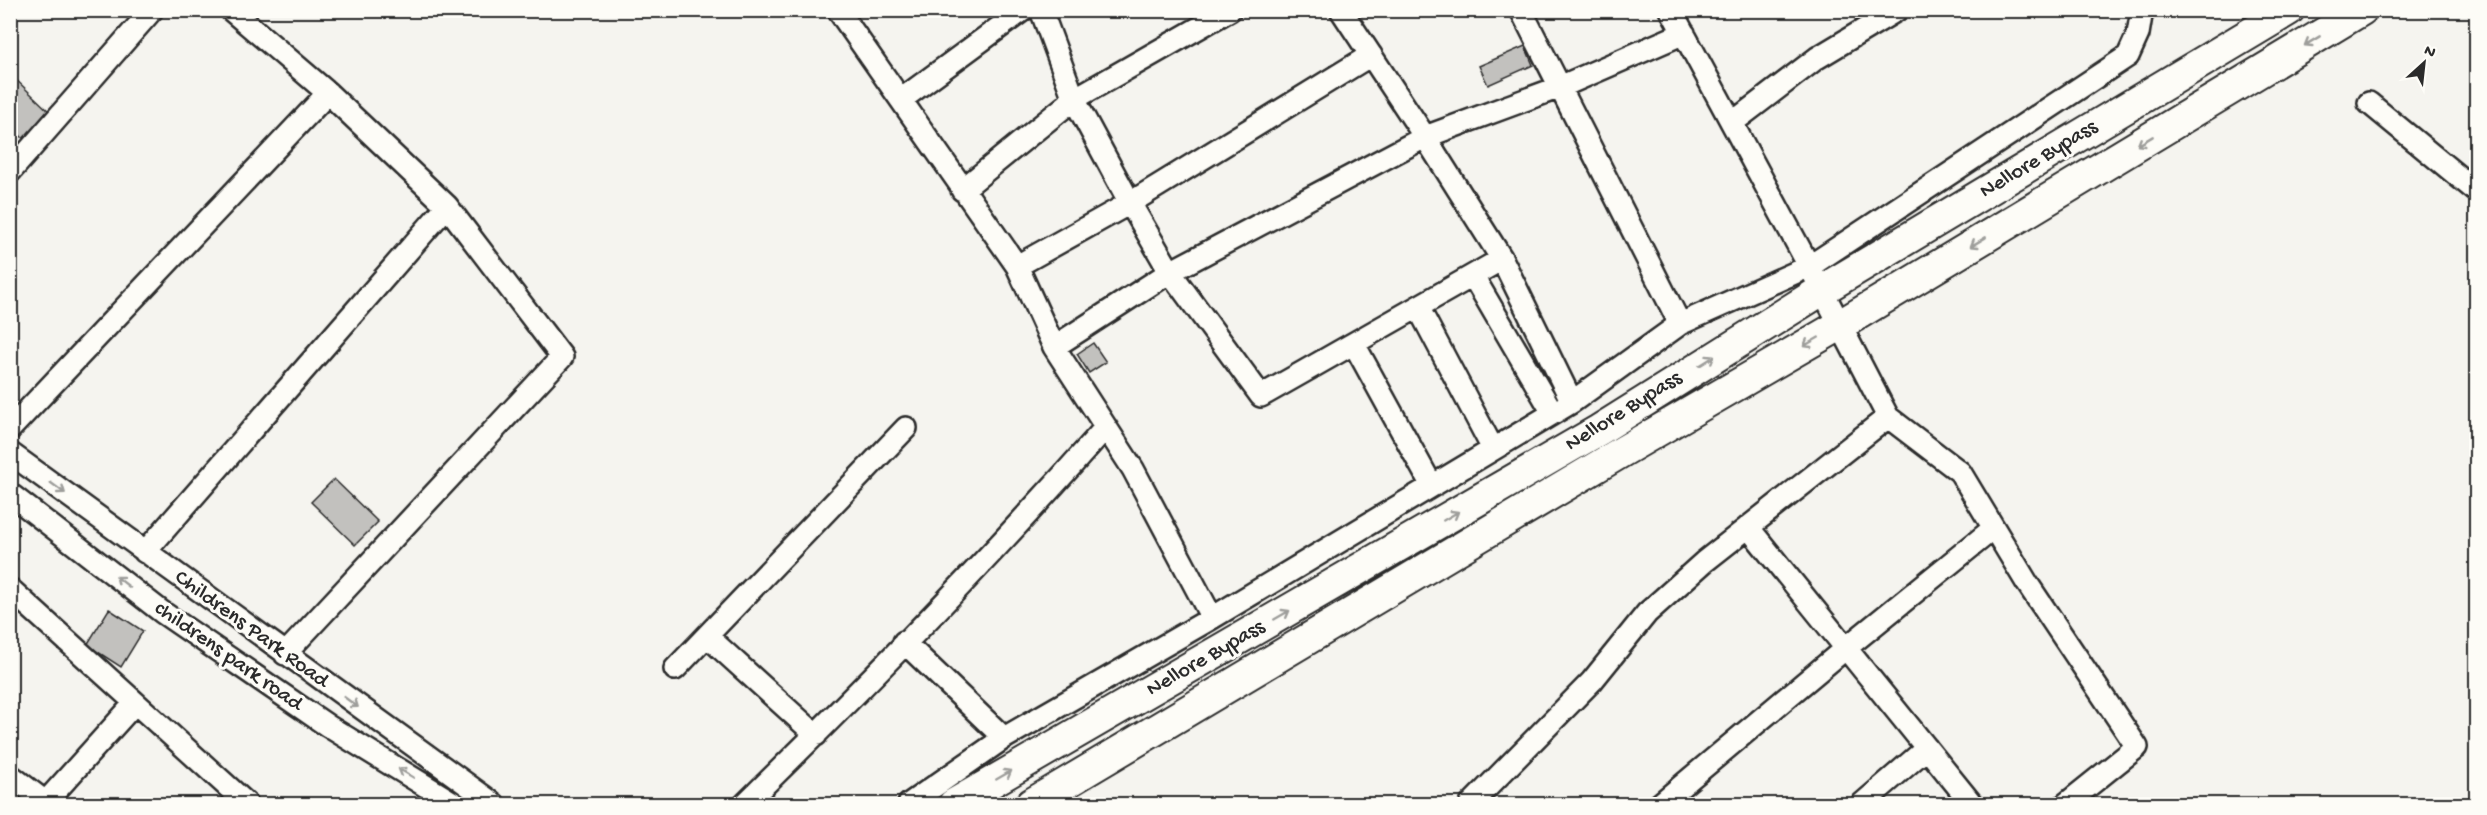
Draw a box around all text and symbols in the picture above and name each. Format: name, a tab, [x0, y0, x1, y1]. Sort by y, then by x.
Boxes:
north arrow	[2394, 33, 2454, 93]
one-way arrow	[2304, 35, 2321, 47]
text: N	[2420, 42, 2439, 64]
street label: Nellore Bypass	[1976, 114, 2103, 205]
one-way arrow	[2137, 136, 2154, 148]
one-way arrow	[1970, 236, 1987, 248]
one-way arrow	[1803, 336, 1820, 348]
one-way arrow	[1698, 355, 1715, 367]
street label: Nellore Bypass	[1561, 365, 1688, 458]
one-way arrow	[49, 481, 65, 494]
one-way arrow	[1442, 510, 1459, 522]
street label: Childrens Park Road	[169, 565, 335, 696]
one-way arrow	[115, 575, 131, 588]
street label: childrens park road	[149, 596, 309, 719]
one-way arrow	[1273, 608, 1290, 620]
street label: Nellore Bypass	[1142, 614, 1271, 703]
one-way arrow	[342, 696, 358, 708]
one-way arrow	[398, 767, 415, 779]
one-way arrow	[995, 769, 1012, 781]

